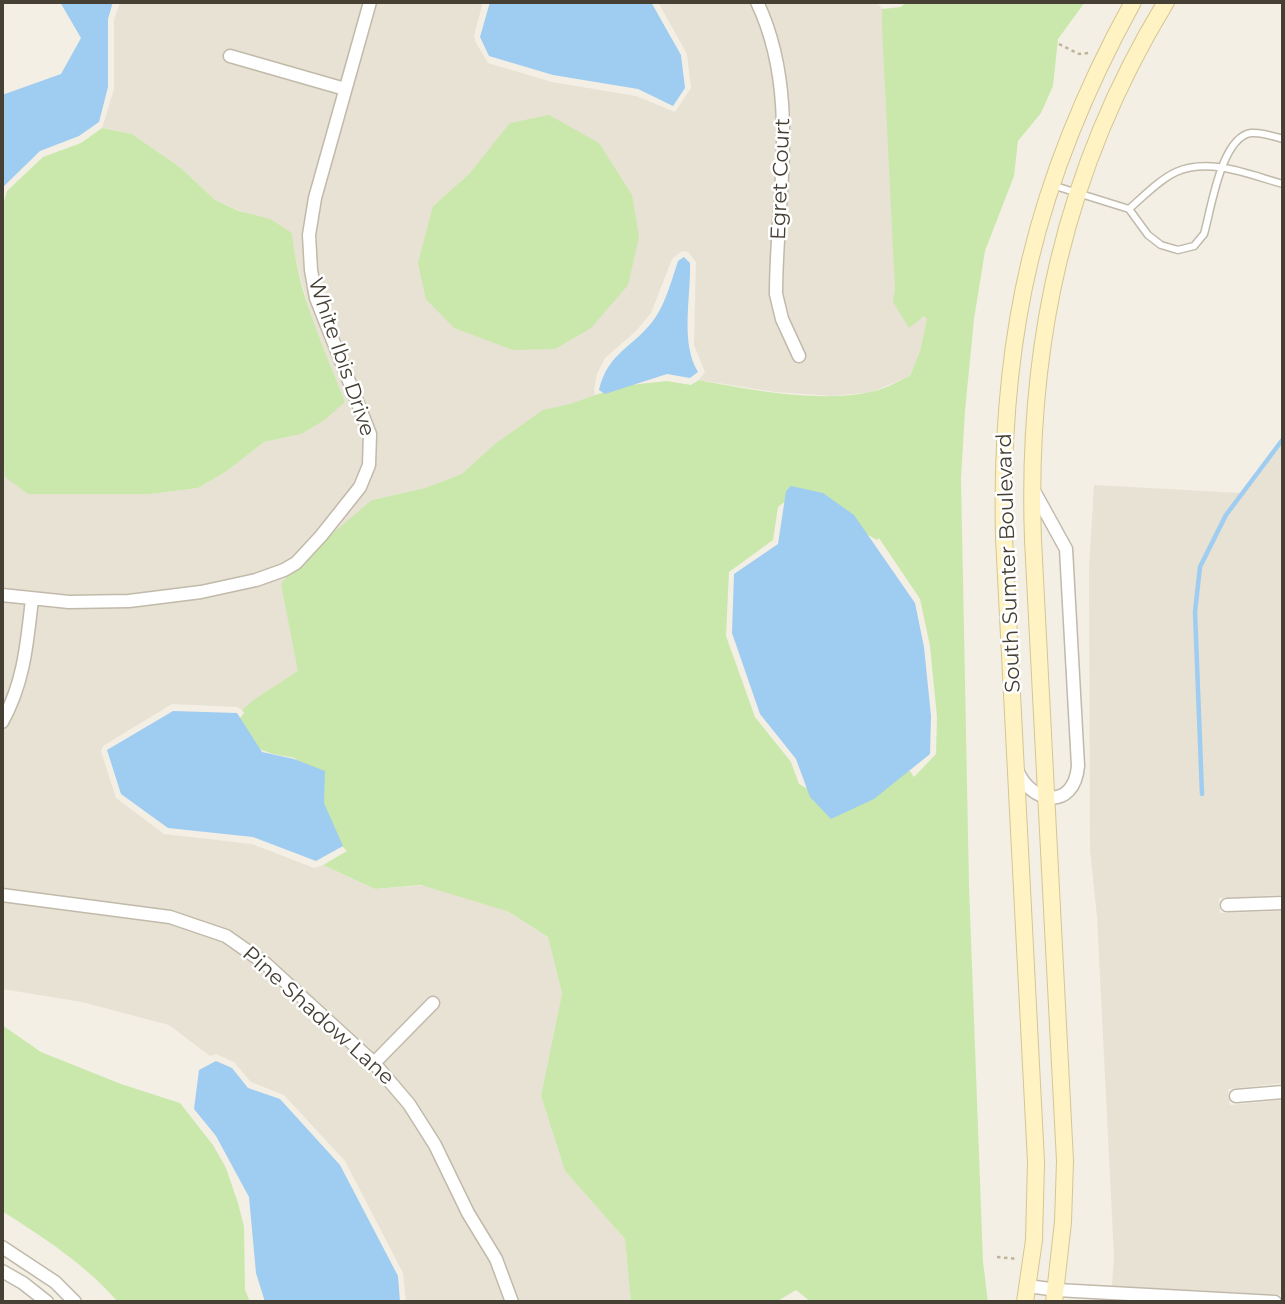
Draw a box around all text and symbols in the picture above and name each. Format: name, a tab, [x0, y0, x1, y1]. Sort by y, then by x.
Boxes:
street label: Egret Court	[766, 118, 796, 240]
street label: White Ibis Drive	[302, 274, 380, 440]
street label: South Sumter Boulevard	[992, 433, 1026, 693]
street label: Pine Shadow Lane	[237, 941, 399, 1091]

